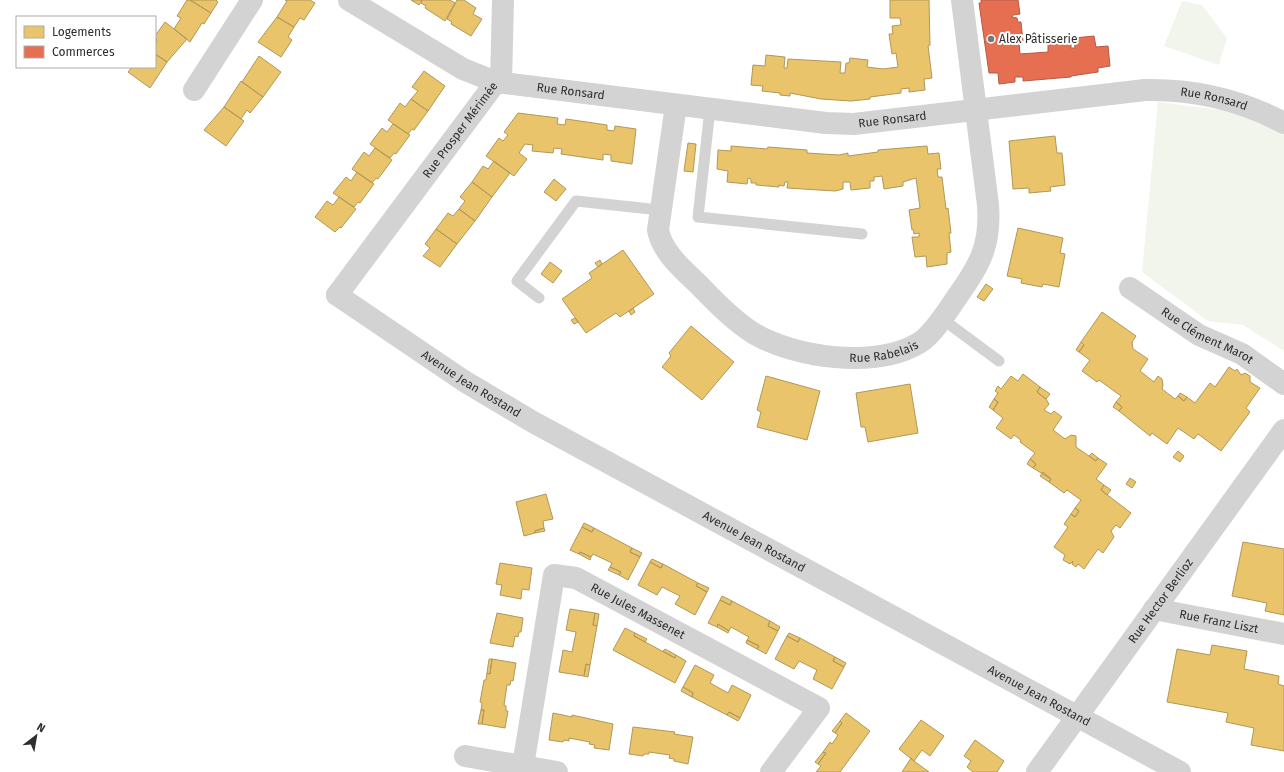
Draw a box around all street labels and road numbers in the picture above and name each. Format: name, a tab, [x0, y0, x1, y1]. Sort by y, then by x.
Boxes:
street label: Rue Prosper Mérimée	[420, 79, 501, 181]
street label: Rue Ronsard	[536, 80, 606, 102]
street label: Rue Ronsard	[1180, 84, 1249, 113]
street label: Rue Ronsard	[858, 109, 927, 130]
street label: Rue Clément Marot	[1158, 304, 1257, 367]
street label: Rue Rabelais	[849, 338, 921, 365]
street label: Avenue Jean Rostand	[419, 347, 523, 420]
street label: Avenue Jean Rostand	[700, 508, 808, 575]
street label: Rue Hector Berlioz	[1125, 556, 1196, 646]
street label: Rue Jules Massenet	[588, 580, 688, 642]
street label: Rue Franz Liszt	[1178, 607, 1260, 636]
street label: Avenue Jean Rostand	[985, 662, 1093, 729]

